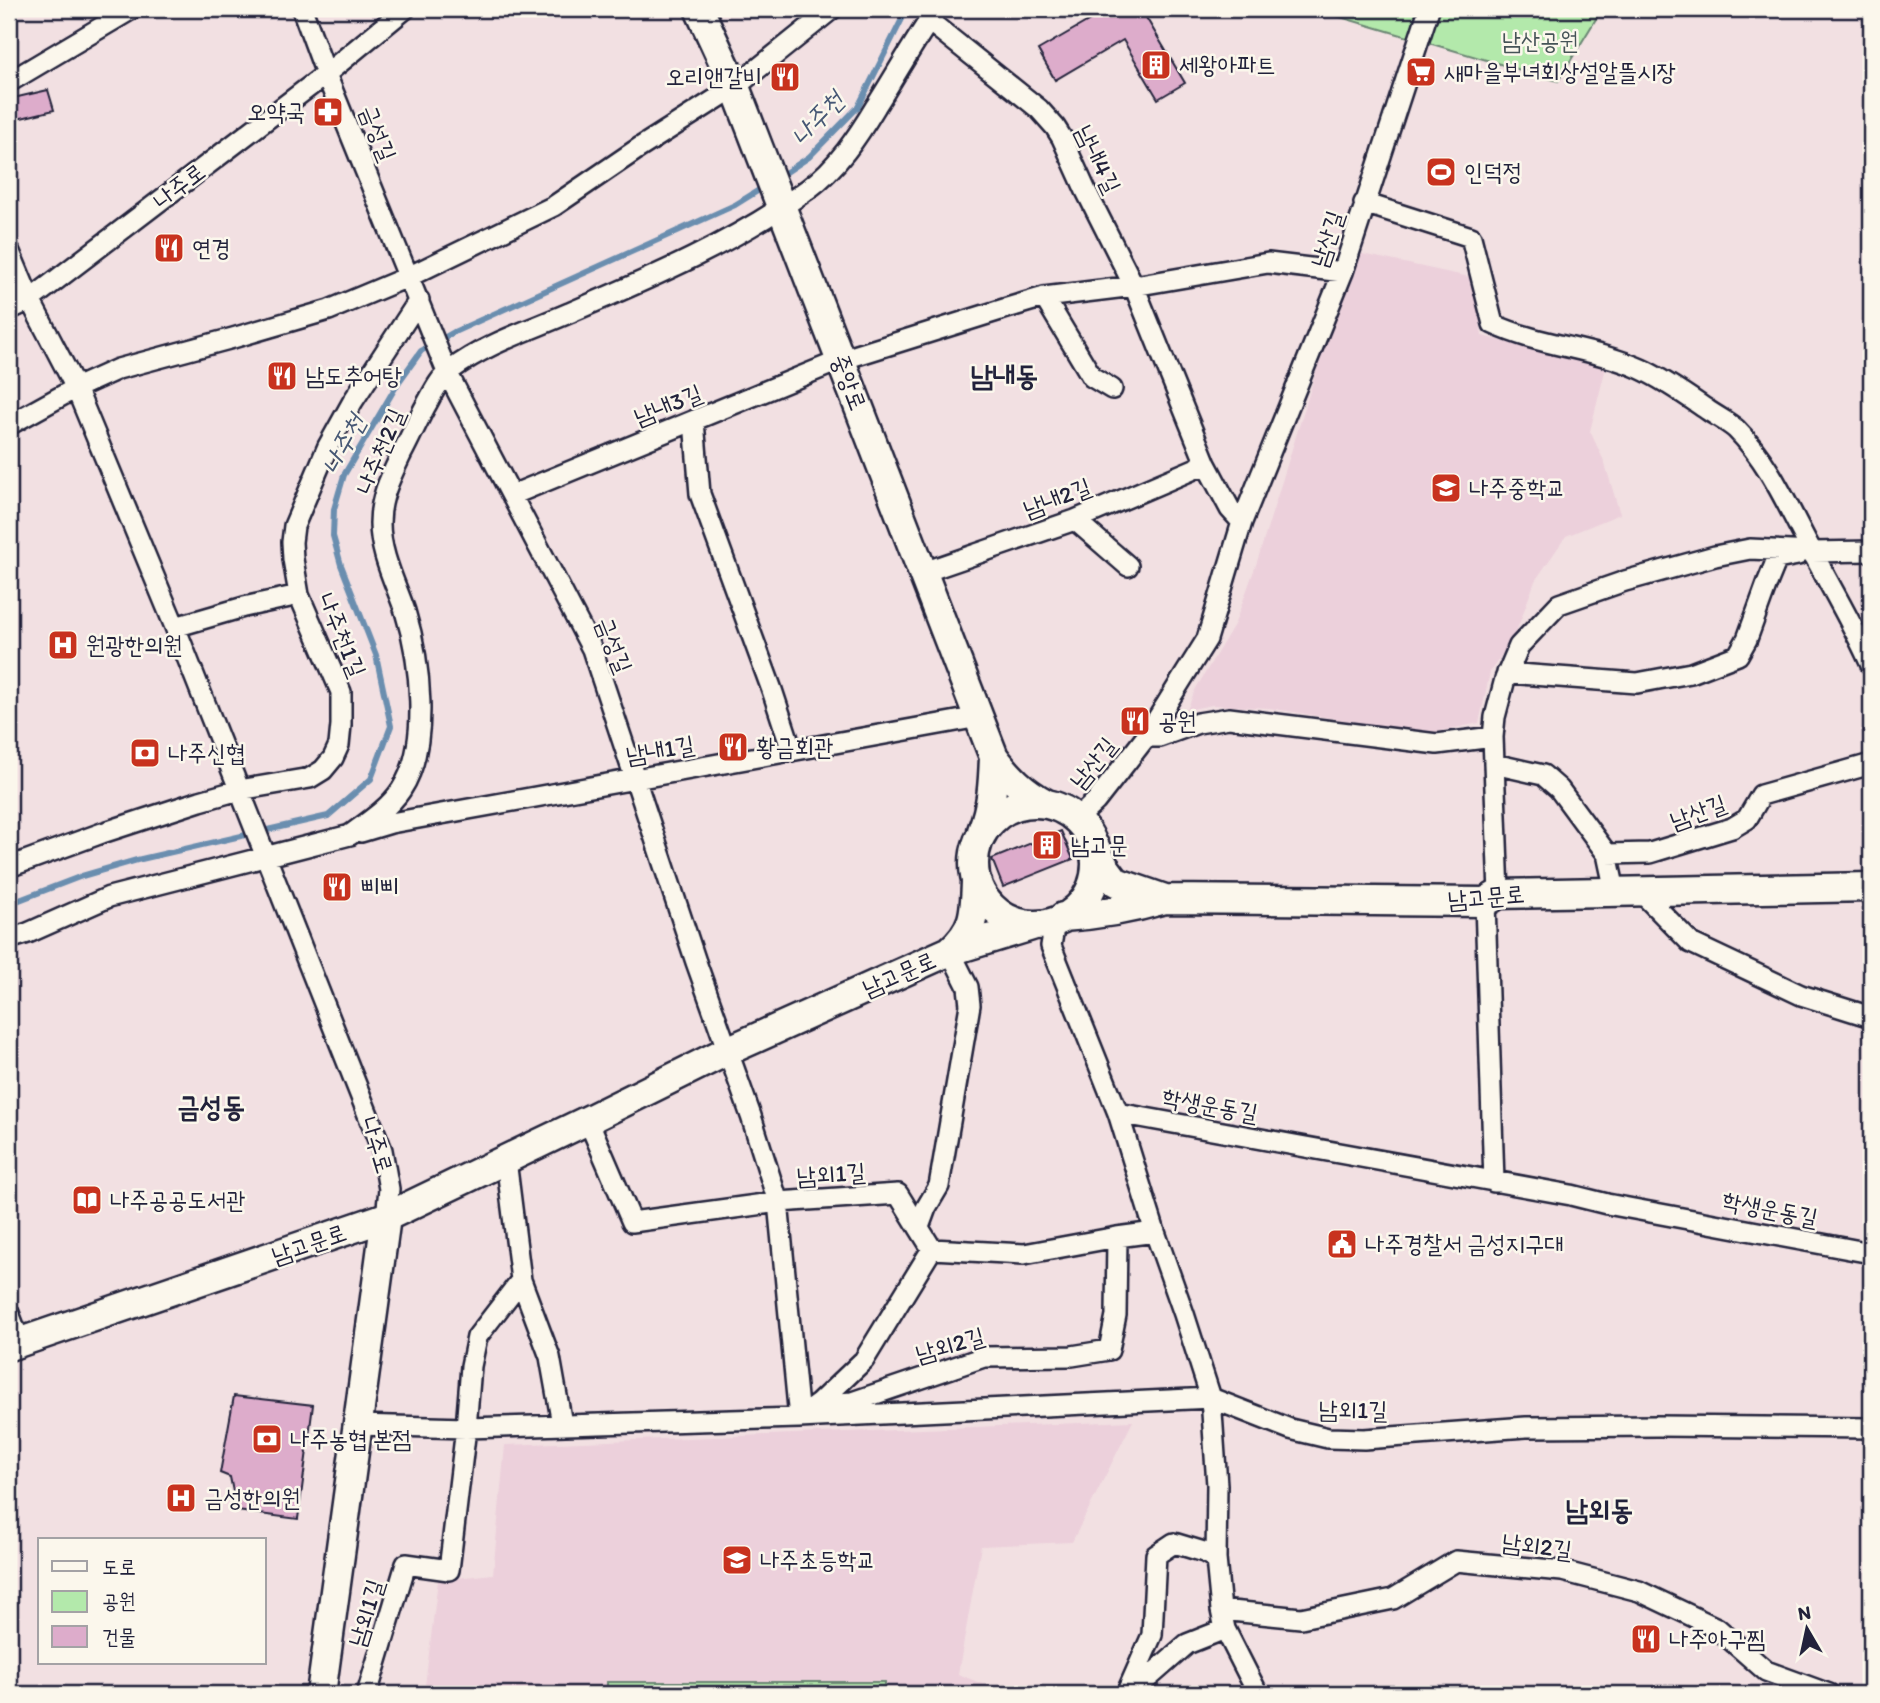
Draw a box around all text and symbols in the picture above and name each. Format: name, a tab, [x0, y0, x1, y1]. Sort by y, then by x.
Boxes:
park label: 남산공원	[1501, 26, 1579, 55]
building icon: 세왕아파트	[1139, 48, 1173, 82]
place label: 세왕아파트	[1179, 50, 1276, 79]
supermarket icon: 새마을부녀회상설알뜰시장	[1404, 55, 1438, 89]
place label: 새마을부녀회상설알뜰시장	[1444, 57, 1676, 86]
restaurant icon: 오리앤갈비	[768, 60, 802, 94]
place label: 오리앤갈비	[665, 62, 762, 91]
water label: 나주천	[784, 82, 852, 152]
pharmacy icon: 오약국	[311, 95, 345, 129]
place label: 오약국	[247, 97, 305, 126]
street label: 금성길	[354, 101, 403, 165]
street label: 남내4길	[1070, 120, 1127, 198]
sports icon: 인덕정	[1424, 155, 1458, 189]
street label: 나주로	[147, 157, 211, 215]
place label: 인덕정	[1464, 157, 1522, 186]
street label: 남산길	[1304, 207, 1349, 271]
restaurant icon: 연경	[152, 231, 186, 265]
place label: 연경	[192, 233, 231, 262]
street label: 중앙로	[826, 350, 873, 414]
district label: 남내동	[970, 358, 1038, 392]
restaurant icon: 남도추어탕	[265, 359, 299, 393]
place label: 남도추어탕	[305, 361, 402, 390]
street label: 남내3길	[629, 378, 706, 431]
street label: 나주천2길	[349, 404, 410, 498]
water label: 나주천	[314, 406, 374, 479]
street label: 남내2길	[1019, 471, 1095, 524]
school or university icon: 나주중학교	[1429, 471, 1463, 505]
place label: 나주중학교	[1469, 473, 1566, 502]
street label: 나주천1길	[312, 588, 372, 681]
street label: 금성길	[590, 613, 639, 677]
hospital icon: 원광한의원	[46, 628, 80, 662]
place label: 원광한의원	[86, 630, 183, 659]
restaurant icon: 공원	[1118, 704, 1152, 738]
place label: 공원	[1158, 706, 1197, 735]
street label: 남내1길	[623, 729, 696, 770]
restaurant icon: 황금회관	[716, 730, 750, 764]
street label: 남산길	[1063, 731, 1122, 794]
place label: 황금회관	[756, 732, 833, 761]
bank icon: 나주신협	[128, 736, 162, 770]
place label: 나주신협	[168, 738, 245, 767]
street label: 남산길	[1666, 788, 1730, 835]
building icon: 남고문	[1030, 828, 1064, 862]
place label: 남고문	[1070, 830, 1128, 859]
restaurant icon: 삐삐	[320, 870, 354, 904]
place label: 삐삐	[360, 872, 399, 901]
street label: 남고문로	[1446, 879, 1526, 914]
street label: 남고문로	[858, 945, 940, 1002]
street label: 학생운동길	[1160, 1082, 1260, 1127]
district label: 금성동	[177, 1089, 245, 1123]
street label: 나주로	[355, 1113, 400, 1177]
street label: 남외1길	[795, 1157, 866, 1190]
library icon: 나주공공도서관	[70, 1183, 104, 1217]
place label: 나주공공도서관	[110, 1185, 245, 1214]
street label: 학생운동길	[1720, 1185, 1820, 1232]
street label: 남고문로	[268, 1217, 350, 1270]
public building icon: 나주경찰서 금성지구대	[1325, 1227, 1359, 1261]
place label: 나주경찰서 금성지구대	[1365, 1229, 1564, 1258]
street label: 남외2길	[912, 1321, 988, 1368]
street label: 남외1길	[1318, 1394, 1388, 1425]
bank icon: 나주농협 본점	[250, 1422, 284, 1456]
place label: 나주농협 본점	[290, 1424, 411, 1453]
hospital icon: 금성한의원	[164, 1481, 198, 1515]
place label: 금성한의원	[204, 1483, 301, 1512]
district label: 남외동	[1565, 1492, 1633, 1526]
street label: 남외2길	[1500, 1527, 1574, 1564]
legend	[38, 1538, 266, 1664]
school or university icon: 나주초등학교	[720, 1543, 754, 1577]
place label: 나주초등학교	[760, 1545, 876, 1574]
text: 도로	[102, 1554, 136, 1579]
street label: 남외1길	[342, 1576, 389, 1650]
text: 공원	[102, 1588, 136, 1613]
north arrow	[1772, 1594, 1842, 1664]
text: N	[1796, 1600, 1813, 1625]
restaurant icon: 나주아구찜	[1629, 1622, 1663, 1656]
text: 건물	[102, 1624, 136, 1649]
place label: 나주아구찜	[1669, 1624, 1766, 1653]

